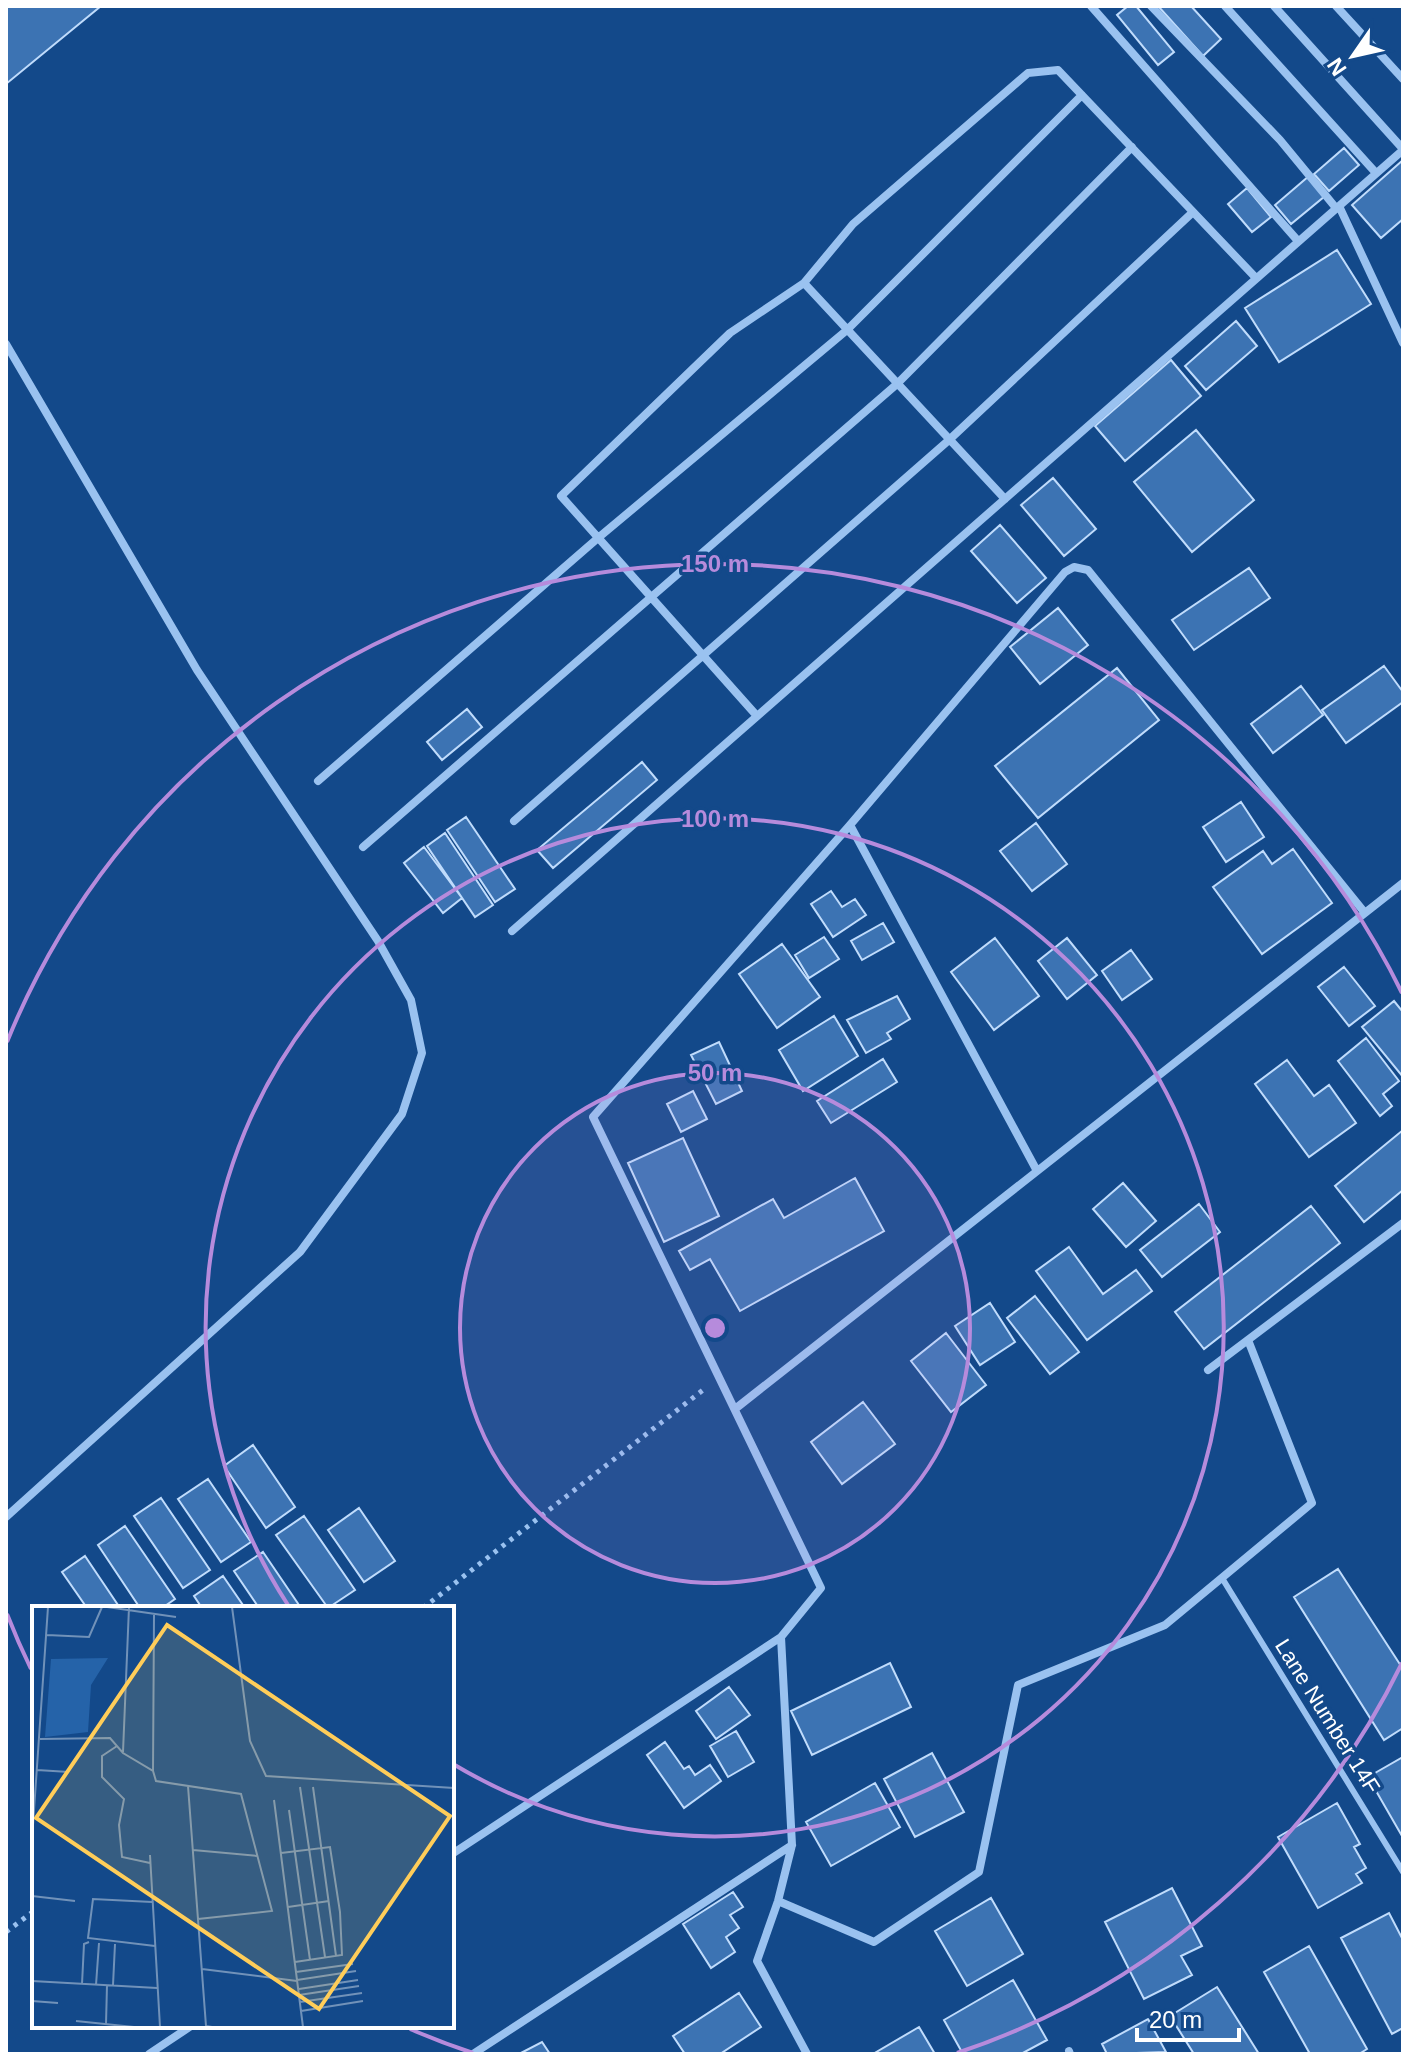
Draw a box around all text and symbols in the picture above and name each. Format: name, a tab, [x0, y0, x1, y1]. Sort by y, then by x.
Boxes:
north arrow	[1313, 16, 1393, 96]
text: N	[1322, 53, 1352, 80]
text: 150 m	[681, 550, 749, 577]
text: 100 m	[681, 805, 749, 832]
text: 50 m	[688, 1059, 742, 1086]
centre of rings	[701, 1314, 729, 1342]
inset map	[32, 1606, 454, 2028]
street label: Lane Number 14F	[1270, 1634, 1385, 1798]
scale bar	[1137, 1992, 1239, 2042]
text: 20 m	[1149, 2006, 1202, 2033]

